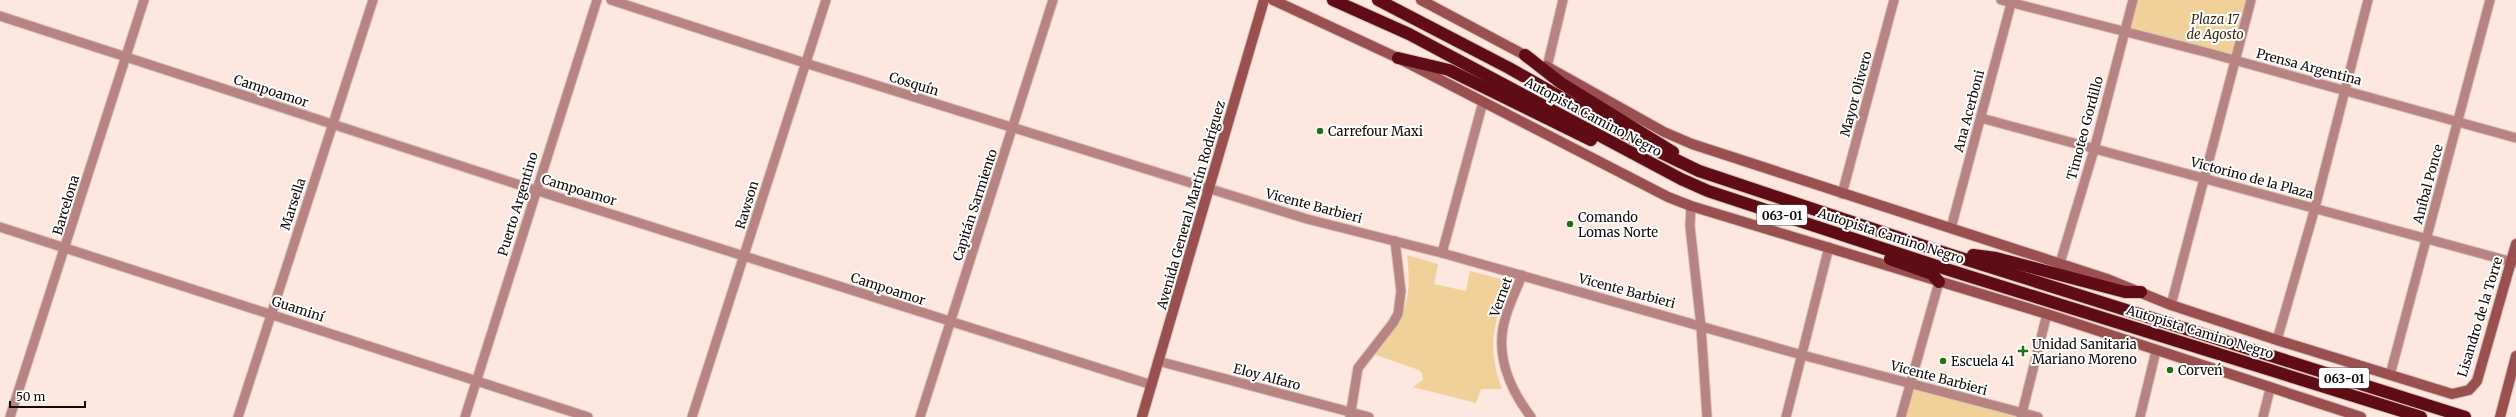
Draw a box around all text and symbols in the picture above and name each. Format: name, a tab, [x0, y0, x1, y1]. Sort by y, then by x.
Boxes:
park label: Plaza 17 de Agosto	[2186, 11, 2244, 43]
street label: Prensa Argentina	[2254, 45, 2364, 89]
street label: Mayor Olivero	[1836, 49, 1876, 139]
street label: Cosquín	[887, 68, 941, 100]
street label: Ana Acerboni	[1950, 68, 1988, 155]
street label: Campoamor	[232, 71, 311, 111]
street label: Autopista Camino Negro	[1521, 73, 1665, 161]
street label: Timoteo Gordillo	[2063, 74, 2107, 182]
street label: Avenida General Martín Rodríguez	[1153, 99, 1229, 312]
place label: Carrefour Maxi	[1328, 123, 1423, 140]
marker: Carrefour Maxi	[1315, 126, 1325, 136]
street label: Aníbal Ponce	[2409, 142, 2447, 227]
street label: Capitán Sarmiento	[949, 147, 1001, 263]
street label: Puerto Argentino	[494, 150, 542, 258]
street label: Victorino de la Plaza	[2188, 153, 2315, 203]
street label: Campoamor	[539, 171, 619, 210]
street label: Barcelona	[49, 173, 83, 237]
street label: Marsella	[277, 176, 309, 232]
street label: Rawson	[732, 178, 762, 231]
street label: Vicente Barbieri	[1263, 185, 1364, 227]
street label: Autopista Camino Negro	[1815, 204, 1967, 268]
road number: 063-01	[1757, 205, 1807, 225]
place label: Comando Lomas Norte	[1578, 209, 1658, 241]
marker: Comando Lomas Norte	[1565, 219, 1575, 229]
street label: Lisandro de la Torre	[2454, 255, 2506, 379]
street label: Campoamor	[849, 269, 928, 309]
street label: Vicente Barbieri	[1576, 270, 1677, 312]
street label: Vernet	[1486, 275, 1516, 320]
street label: Guaminí	[269, 293, 327, 326]
street label: Autopista Camino Negro	[2123, 301, 2276, 363]
place label: Unidad Sanitaria Mariano Moreno	[2032, 336, 2137, 368]
marker: Unidad Sanitaria Mariano Moreno	[2017, 345, 2029, 357]
place label: Escuela 41	[1951, 353, 2014, 370]
marker: Escuela 41	[1938, 356, 1948, 366]
street label: Vicente Barbieri	[1888, 357, 1989, 399]
street label: Eloy Alfaro	[1232, 360, 1303, 394]
place label: Corveń	[2178, 362, 2223, 379]
marker: Corveń	[2165, 365, 2175, 375]
road number: 063-01	[2319, 368, 2369, 388]
scale bar	[10, 383, 85, 409]
text: 50 m	[16, 389, 45, 404]

